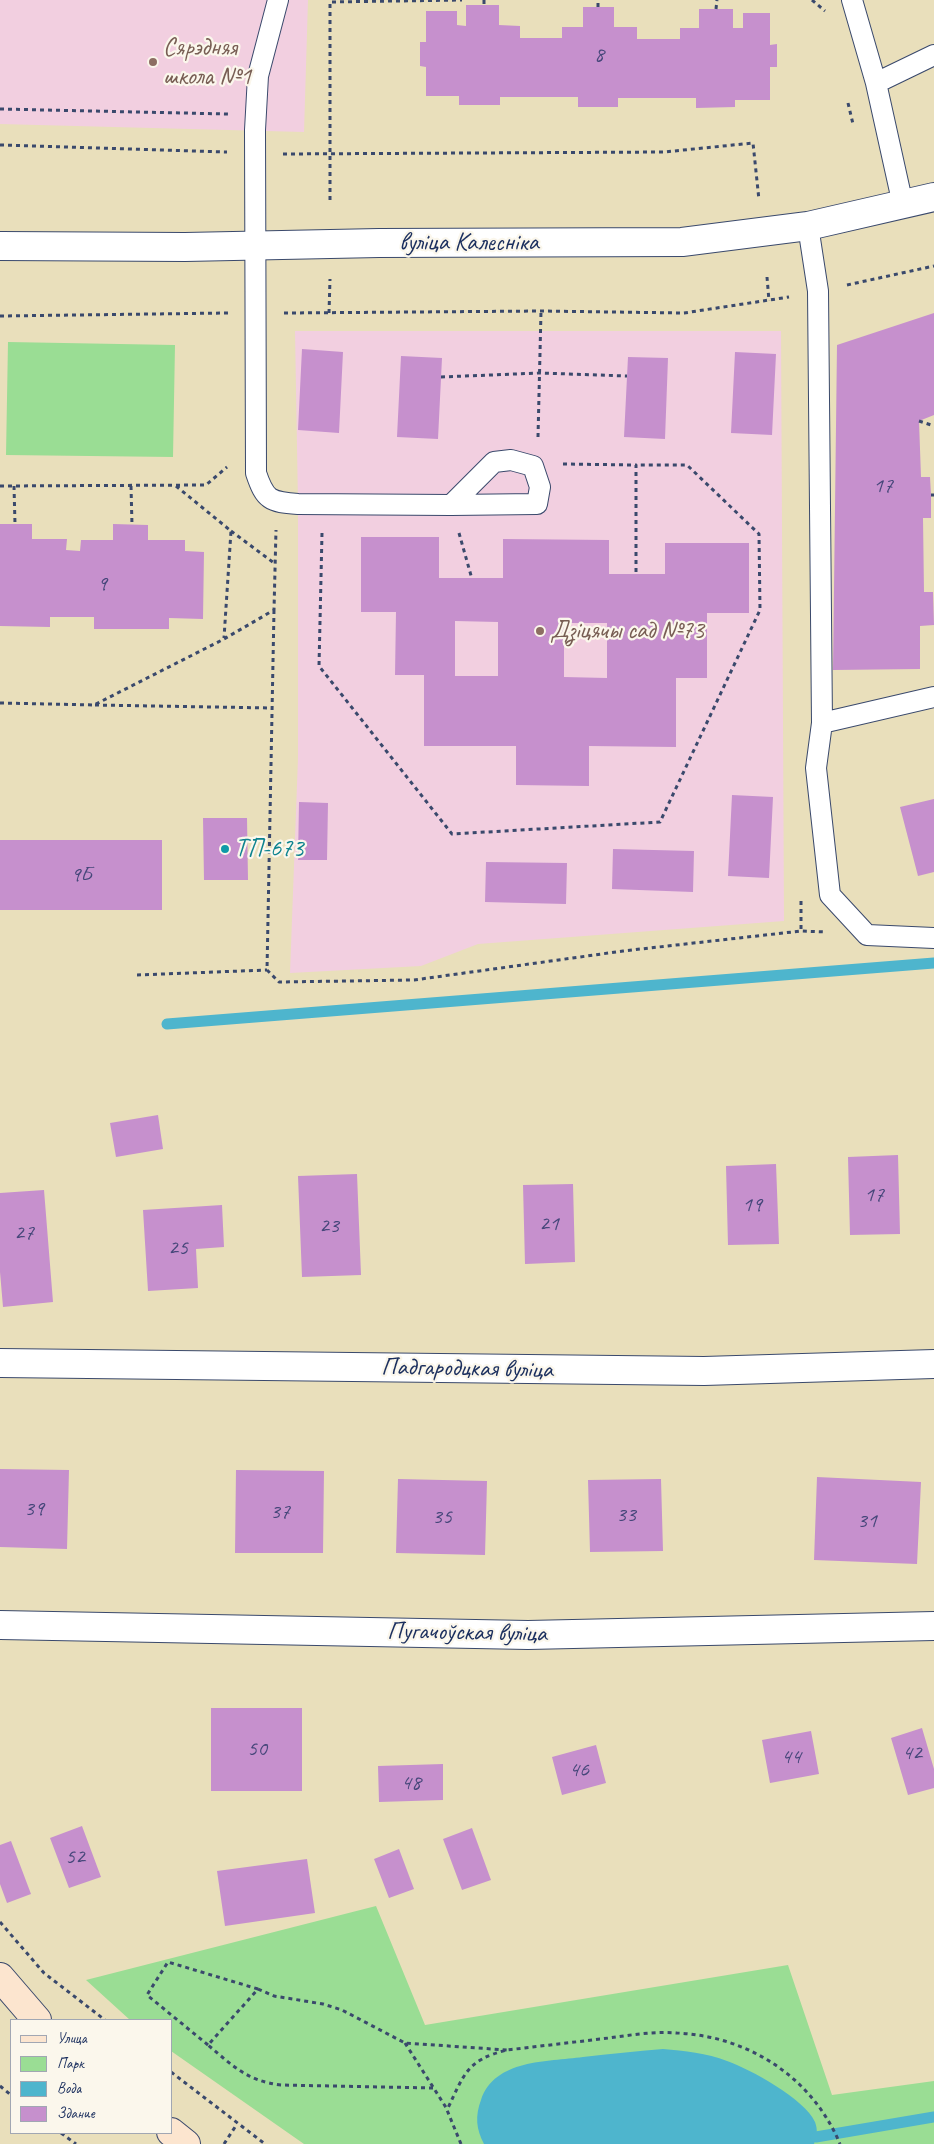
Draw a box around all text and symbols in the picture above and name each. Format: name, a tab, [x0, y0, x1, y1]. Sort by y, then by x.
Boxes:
place label: Сярэдняя школа №1	[163, 33, 251, 92]
house number: 8	[594, 42, 604, 68]
marker: Сярэдняя школа №1	[147, 56, 159, 68]
street label: вуліца Калесніка	[399, 228, 539, 258]
house number: 17	[873, 473, 893, 499]
house number: 9	[97, 571, 107, 597]
place label: Дзіцячы сад №73	[550, 616, 704, 646]
marker: Дзіцячы сад №73	[534, 625, 546, 637]
place label: ТП-673	[235, 834, 303, 864]
marker: ТП-673	[219, 843, 231, 855]
house number: 9Б	[70, 862, 92, 888]
house number: 17	[864, 1182, 884, 1208]
house number: 19	[742, 1192, 762, 1218]
house number: 21	[539, 1211, 559, 1237]
house number: 23	[319, 1213, 339, 1239]
house number: 27	[14, 1220, 34, 1246]
house number: 25	[168, 1235, 188, 1261]
street label: Падгародцкая вуліца	[381, 1353, 553, 1385]
house number: 39	[24, 1496, 44, 1522]
house number: 37	[270, 1499, 290, 1525]
house number: 33	[616, 1502, 636, 1528]
house number: 35	[432, 1504, 452, 1530]
house number: 31	[857, 1508, 877, 1534]
street label: Пугачоўская вуліца	[387, 1617, 547, 1649]
house number: 50	[247, 1736, 267, 1762]
house number: 42	[902, 1740, 922, 1766]
house number: 44	[781, 1744, 801, 1770]
house number: 46	[569, 1757, 589, 1783]
house number: 48	[401, 1770, 421, 1796]
house number: 52	[65, 1844, 85, 1870]
legend	[10, 2019, 172, 2134]
text: Улица	[57, 2029, 87, 2048]
text: Парк	[57, 2054, 84, 2073]
text: Вода	[57, 2079, 81, 2098]
text: Здание	[57, 2104, 95, 2123]

